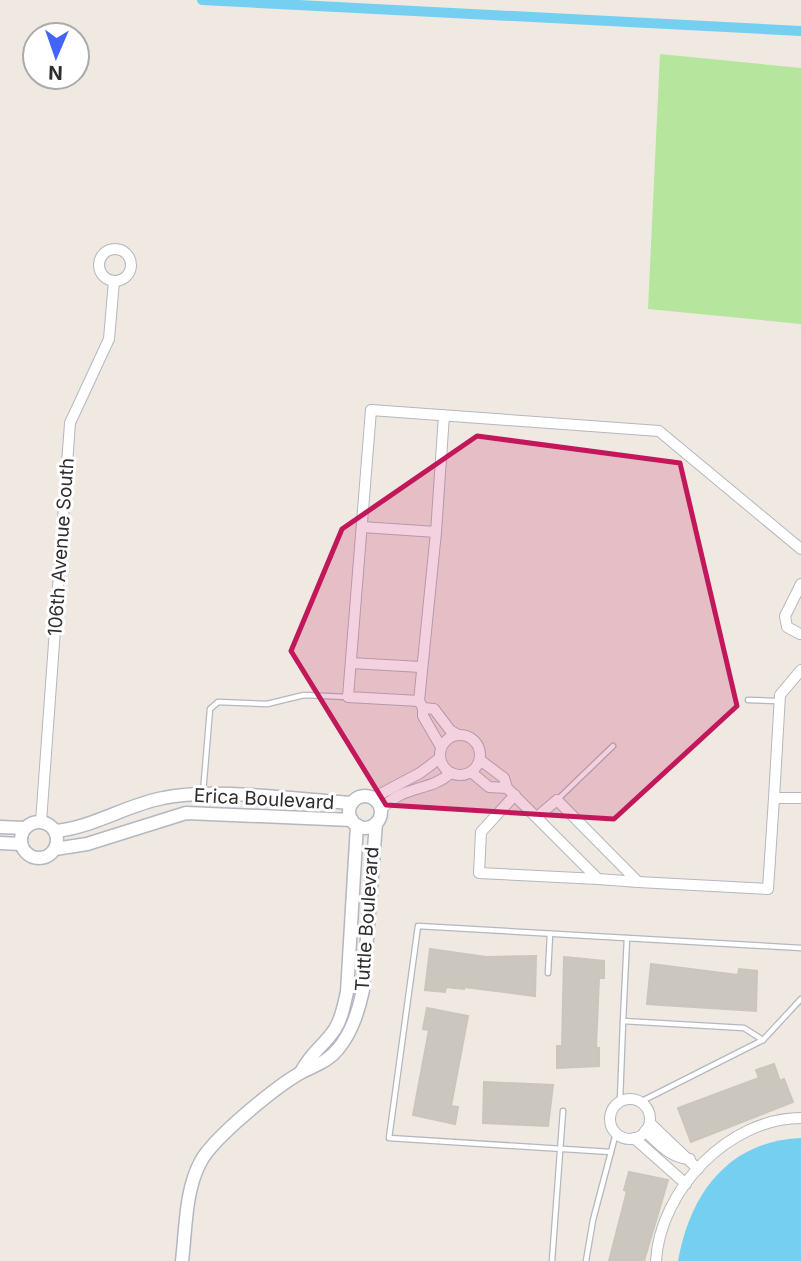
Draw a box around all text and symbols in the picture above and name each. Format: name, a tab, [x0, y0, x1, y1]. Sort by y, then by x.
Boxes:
north arrow	[21, 21, 91, 91]
text: N	[48, 61, 63, 84]
street label: 106th Avenue South	[43, 457, 79, 637]
street label: Erica Boulevard	[193, 784, 335, 814]
street label: Tuttle Boulevard	[350, 846, 384, 992]

